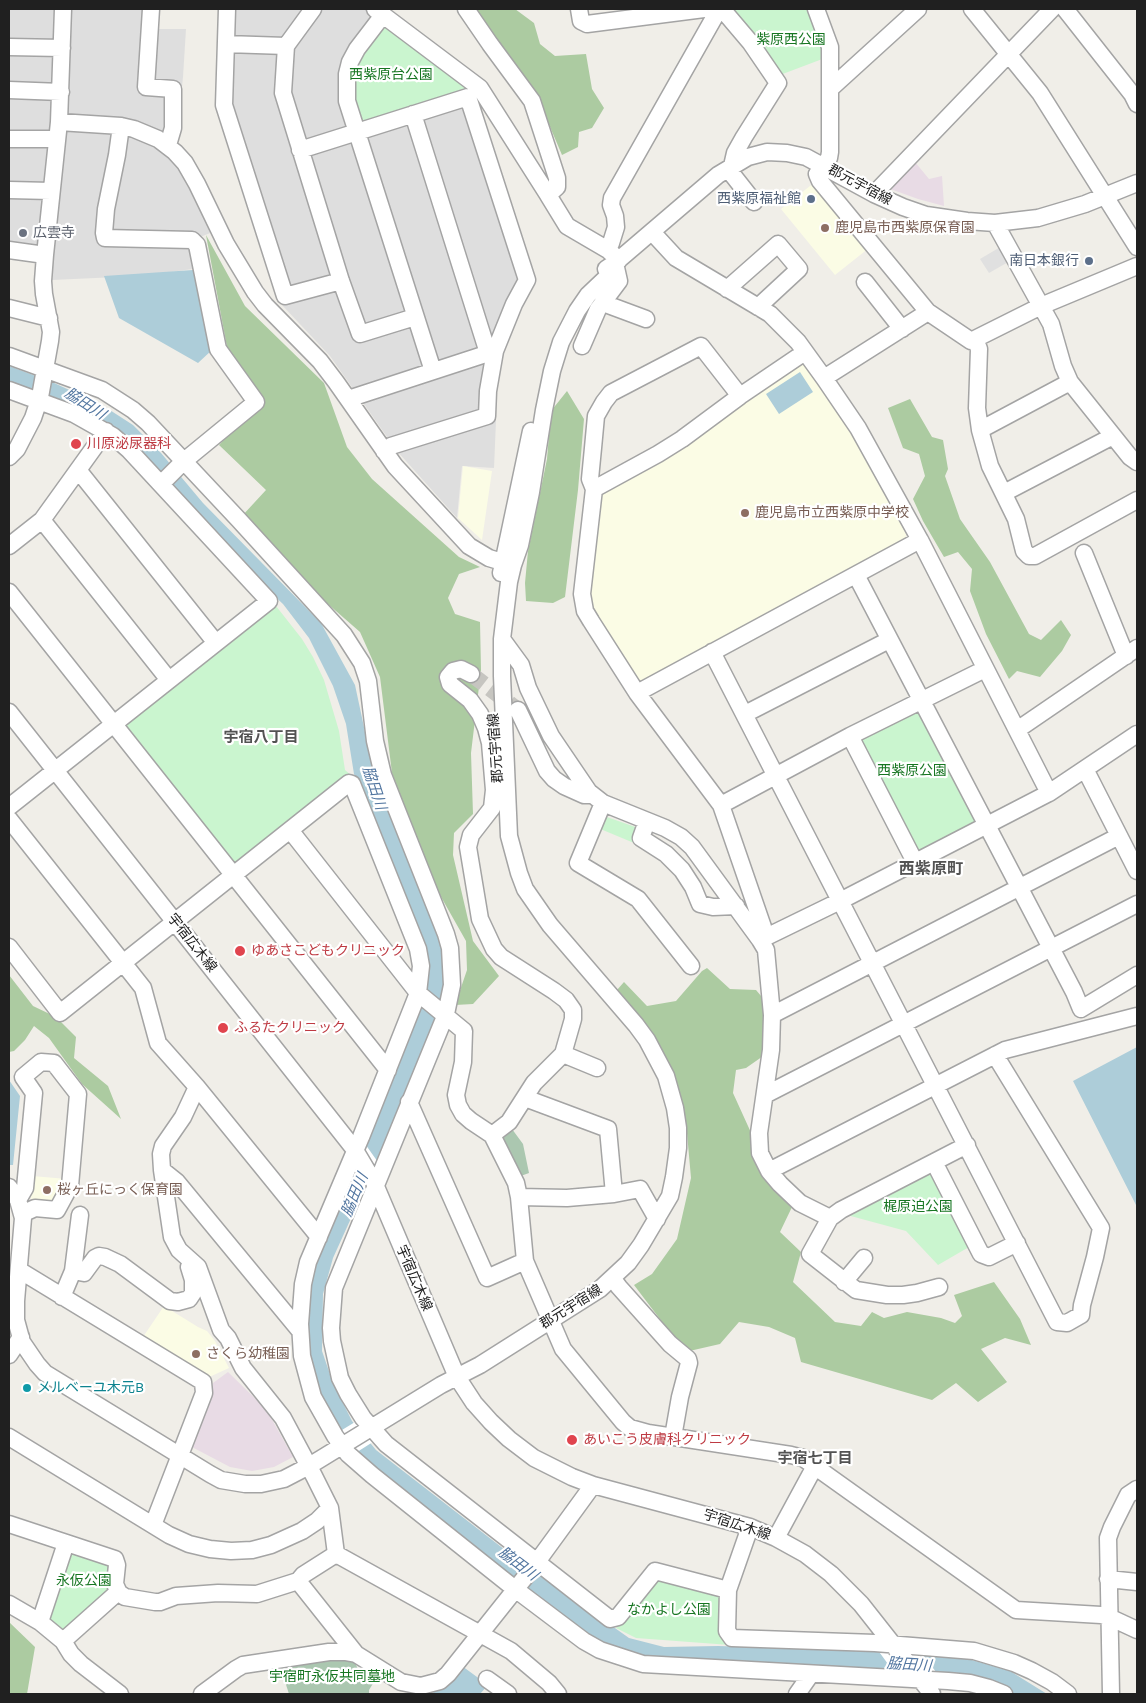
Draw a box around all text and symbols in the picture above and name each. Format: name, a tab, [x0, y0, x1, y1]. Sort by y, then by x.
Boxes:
park label: 紫原西公園	[756, 32, 826, 48]
park label: 西紫原台公園	[349, 67, 433, 83]
street label: 郡元宇宿線	[825, 161, 895, 209]
place label: 西紫原福祉館	[717, 191, 801, 207]
marker: 西紫原福祉館	[805, 193, 817, 205]
place label: 鹿児島市西紫原保育園	[835, 220, 975, 236]
marker: 鹿児島市西紫原保育園	[819, 222, 831, 234]
place label: 広雲寺	[33, 225, 75, 241]
marker: 広雲寺	[17, 227, 29, 239]
place label: 南日本銀行	[1009, 253, 1079, 269]
marker: 南日本銀行	[1083, 255, 1095, 267]
water label: 脇田川	[61, 384, 109, 424]
place label: 川原泌尿器科	[87, 436, 171, 452]
marker: 川原泌尿器科	[69, 437, 83, 451]
place label: 鹿児島市立西紫原中学校	[755, 505, 909, 521]
marker: 鹿児島市立西紫原中学校	[739, 507, 751, 519]
street label: 郡元宇宿線	[485, 712, 507, 784]
district label: 宇宿八丁目	[224, 729, 298, 747]
park label: 西紫原公園	[877, 763, 947, 779]
water label: 脇田川	[358, 764, 390, 812]
district label: 西紫原町	[899, 859, 963, 879]
street label: 宇宿広木線	[164, 910, 220, 976]
place label: ゆあさこどもクリニック	[251, 943, 405, 959]
marker: ゆあさこどもクリニック	[233, 944, 247, 958]
place label: ふるたクリニック	[234, 1020, 346, 1036]
marker: ふるたクリニック	[216, 1021, 230, 1035]
water label: 脇田川	[338, 1171, 372, 1219]
place label: 桜ヶ丘にっく保育園	[57, 1182, 183, 1198]
marker: 桜ヶ丘にっく保育園	[41, 1184, 53, 1196]
park label: 梶原迫公園	[883, 1199, 953, 1215]
street label: 宇宿広木線	[393, 1243, 435, 1313]
street label: 郡元宇宿線	[537, 1281, 605, 1333]
place label: さくら幼稚園	[206, 1346, 290, 1362]
marker: さくら幼稚園	[190, 1348, 202, 1360]
place label: メルベーユ木元B	[37, 1380, 144, 1396]
marker: メルベーユ木元B	[21, 1382, 33, 1394]
place label: あいこう皮膚科クリニック	[583, 1432, 751, 1448]
marker: あいこう皮膚科クリニック	[565, 1433, 579, 1447]
district label: 宇宿七丁目	[778, 1450, 852, 1468]
street label: 宇宿広木線	[701, 1506, 773, 1544]
water label: 脇田川	[495, 1543, 541, 1585]
park label: 永仮公園	[56, 1573, 112, 1589]
park label: なかよし公園	[627, 1602, 711, 1618]
water label: 脇田川	[886, 1654, 932, 1676]
park label: 宇宿町永仮共同墓地	[269, 1669, 395, 1685]

